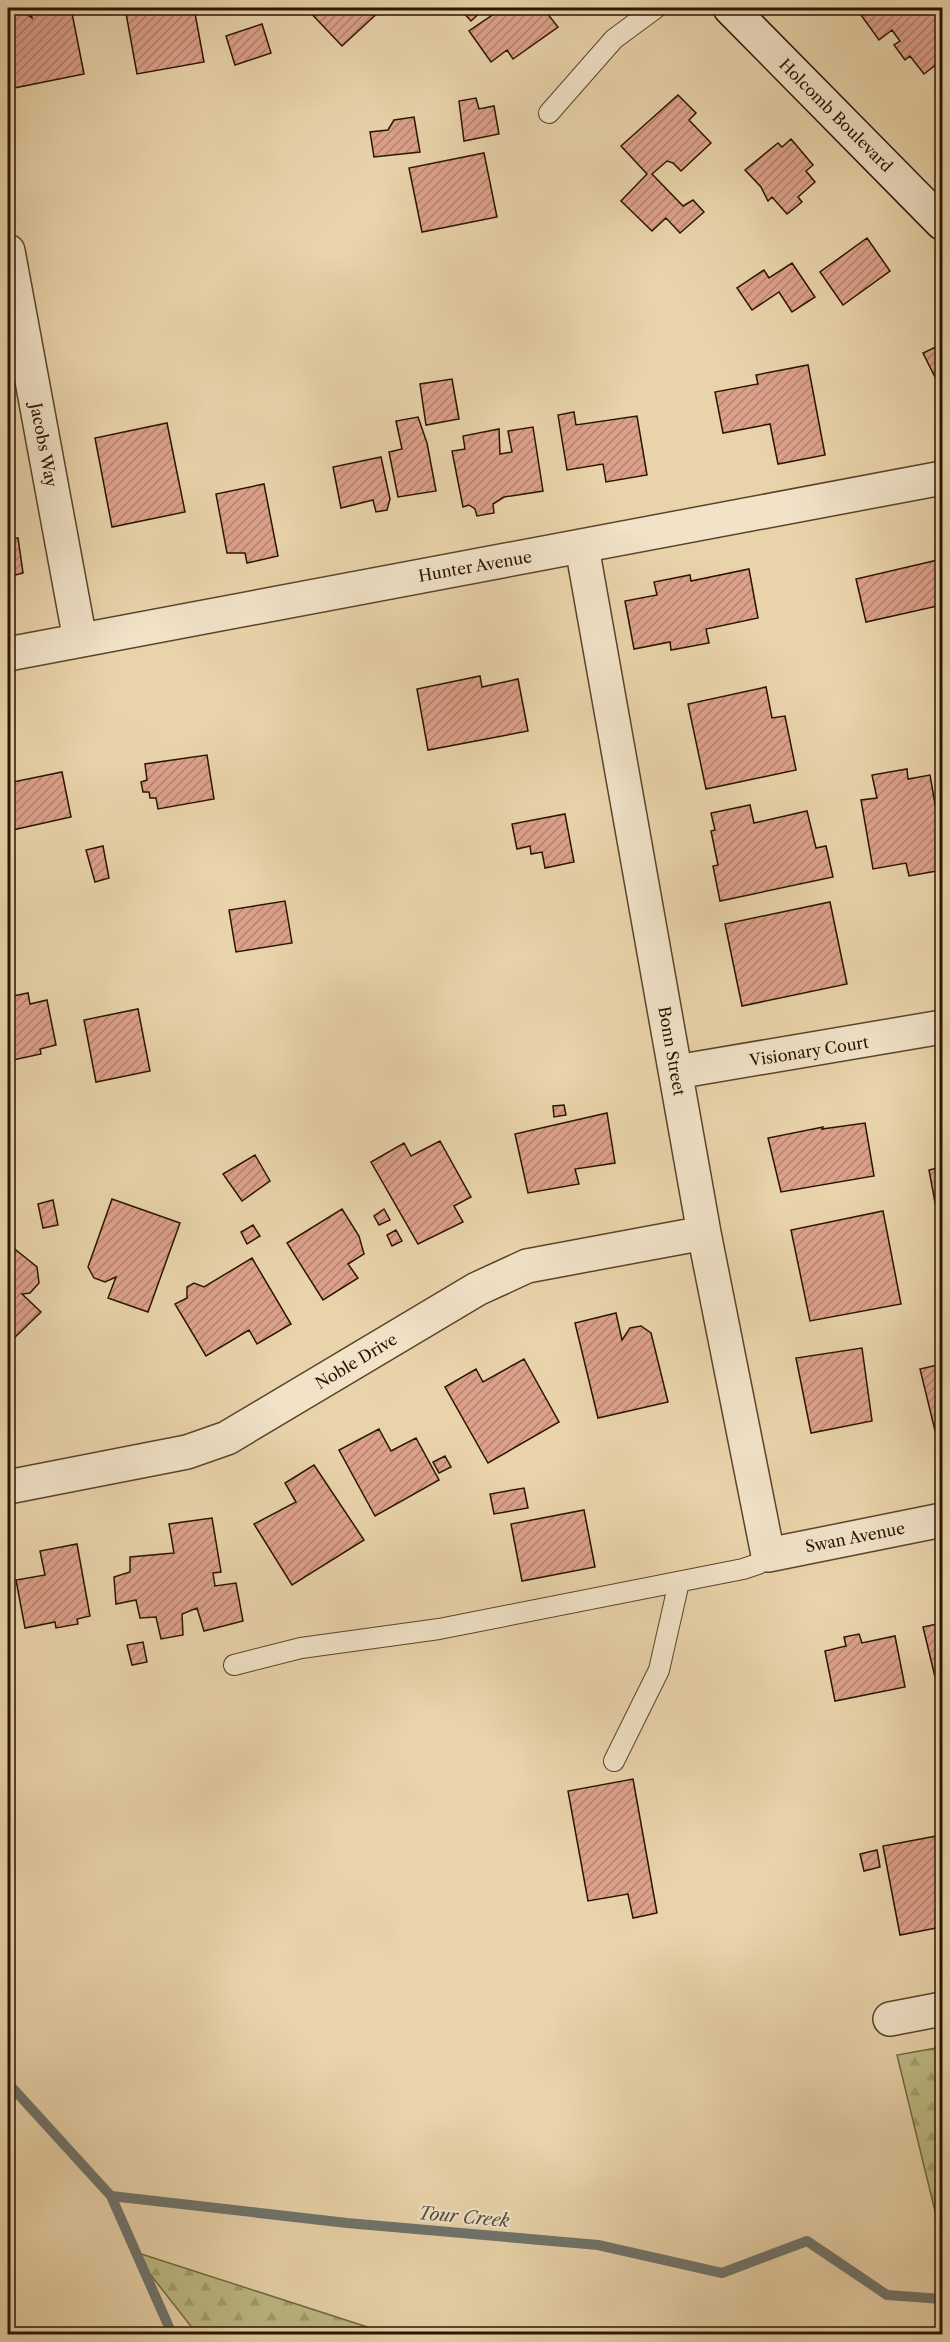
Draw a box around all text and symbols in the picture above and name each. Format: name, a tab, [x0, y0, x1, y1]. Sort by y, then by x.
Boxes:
street label: Holcomb Boulevard	[775, 54, 897, 176]
street label: Jacobs Way	[25, 398, 62, 490]
street label: Hunter Avenue	[417, 546, 533, 586]
street label: Bonn Street	[654, 1005, 690, 1098]
street label: Visionary Court	[747, 1032, 870, 1070]
street label: Noble Drive	[311, 1329, 401, 1393]
street label: Swan Avenue	[803, 1518, 907, 1556]
water label: Tour Creek	[418, 2202, 511, 2232]

